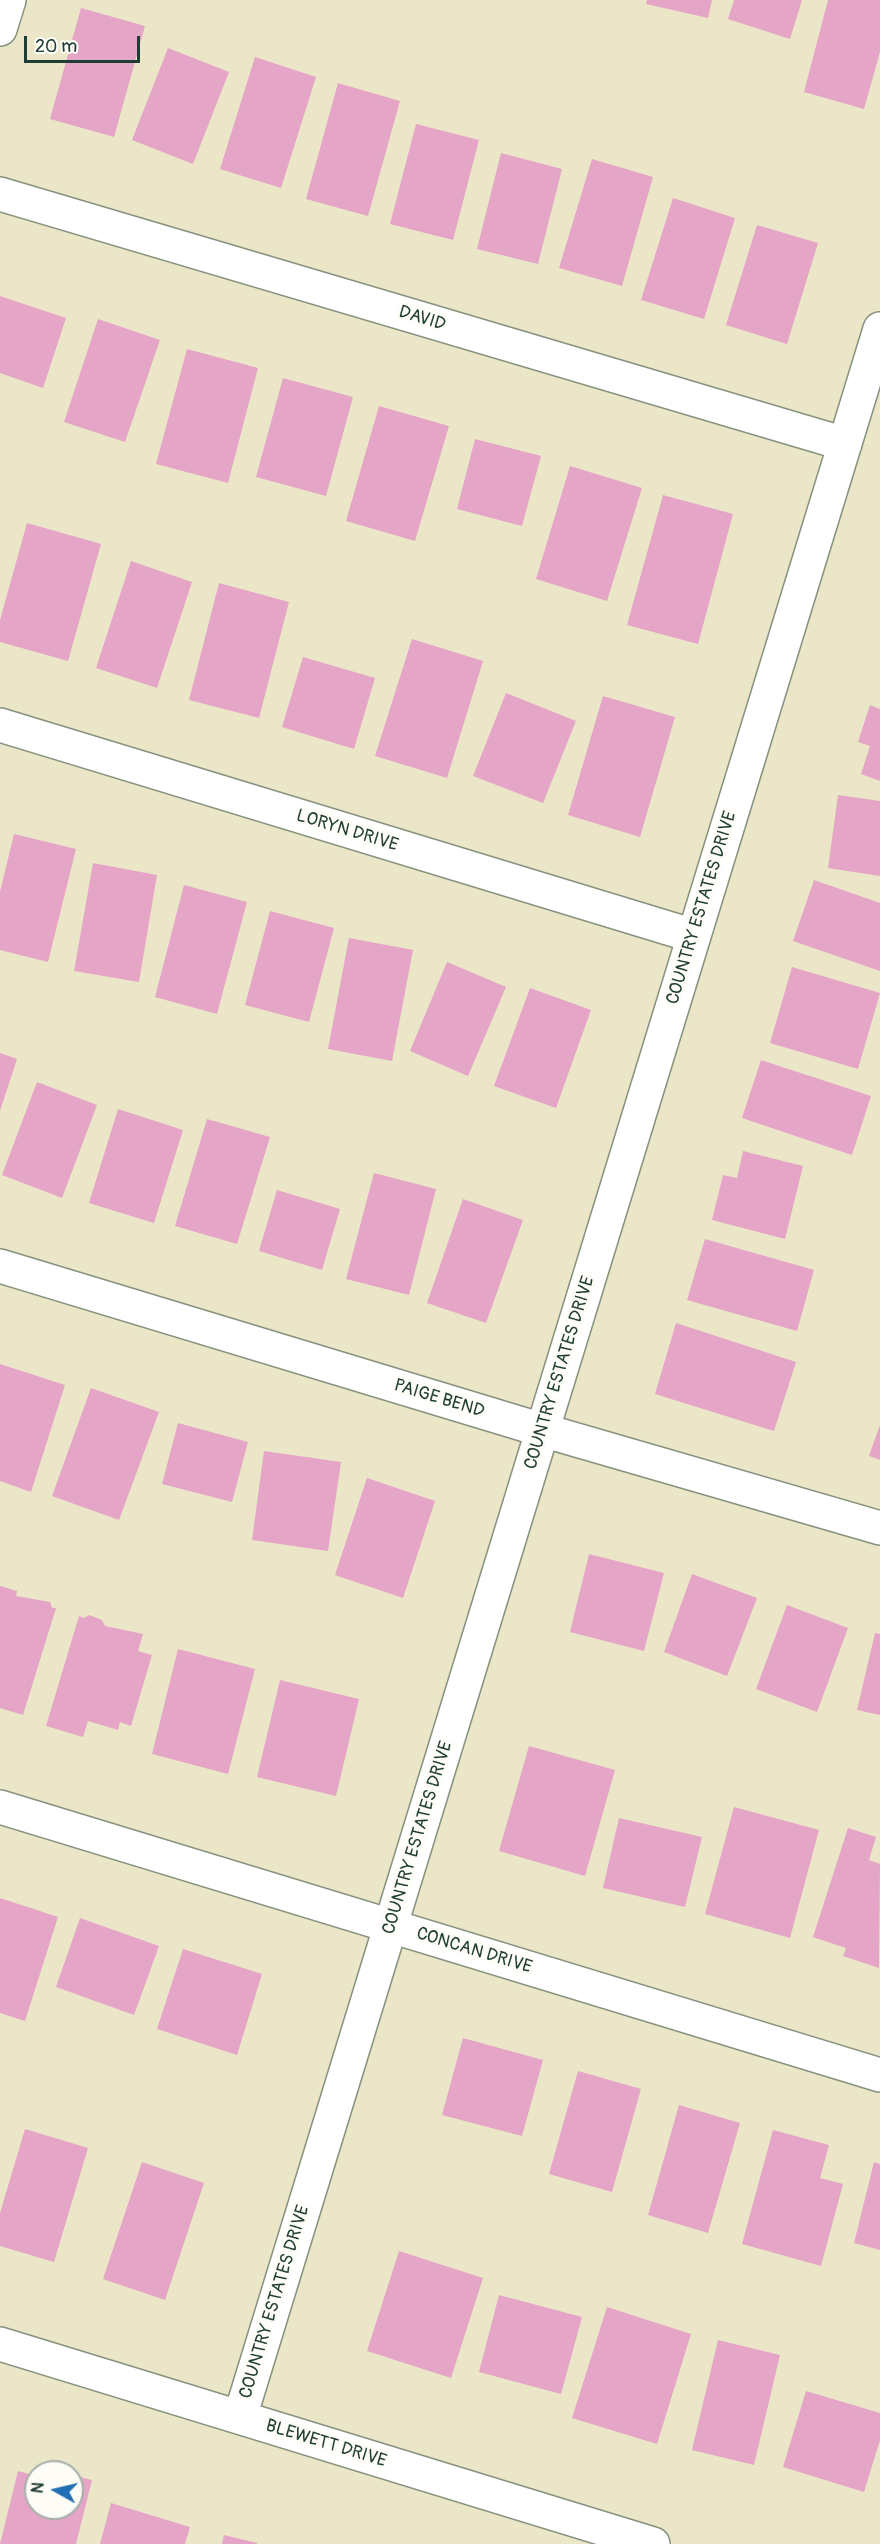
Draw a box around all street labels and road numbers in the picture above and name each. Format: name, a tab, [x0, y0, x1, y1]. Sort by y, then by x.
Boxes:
street label: DAVID	[396, 302, 448, 336]
street label: LORYN DRIVE	[293, 805, 401, 857]
street label: COUNTRY ESTATES DRIVE	[662, 809, 742, 1007]
street label: COUNTRY ESTATES DRIVE	[520, 1274, 600, 1472]
street label: PAIGE BEND	[391, 1375, 487, 1423]
street label: COUNTRY ESTATES DRIVE	[378, 1739, 458, 1937]
street label: CONCAN DRIVE	[414, 1923, 534, 1979]
street label: COUNTRY ESTATES DRIVE	[235, 2203, 315, 2401]
street label: BLEWETT DRIVE	[263, 2415, 389, 2473]

